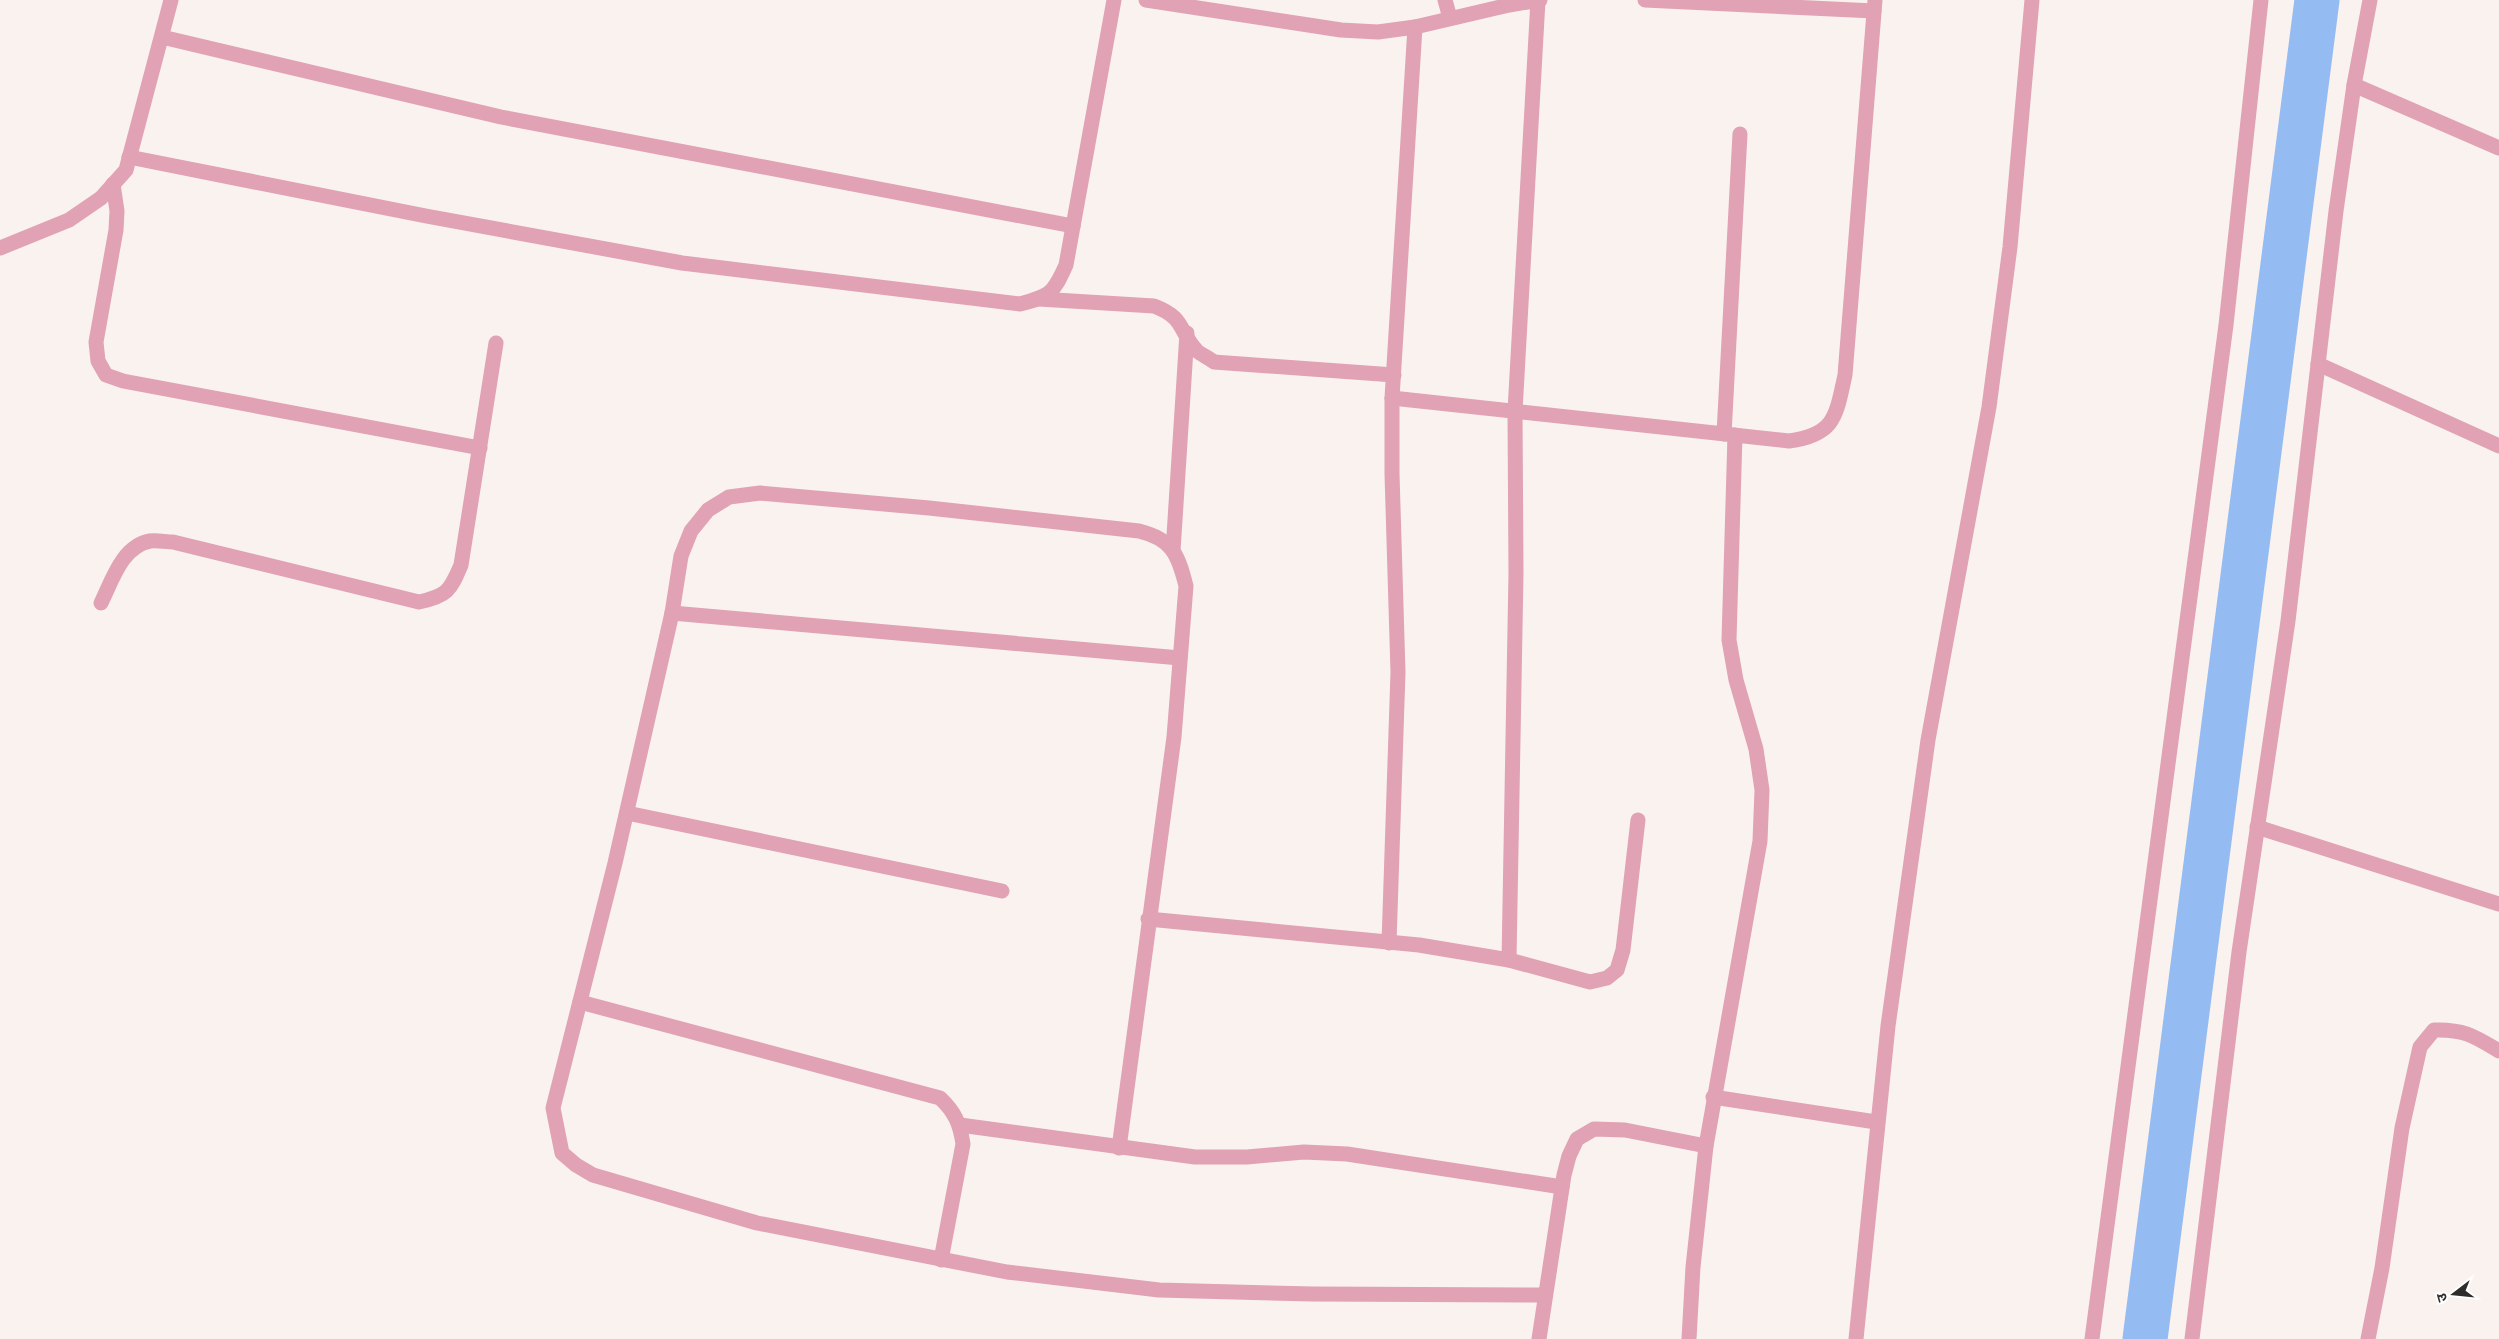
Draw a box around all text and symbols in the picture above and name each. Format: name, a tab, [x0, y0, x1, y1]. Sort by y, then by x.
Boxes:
north arrow	[2429, 1269, 2479, 1319]
text: उ	[2431, 1290, 2453, 1304]

